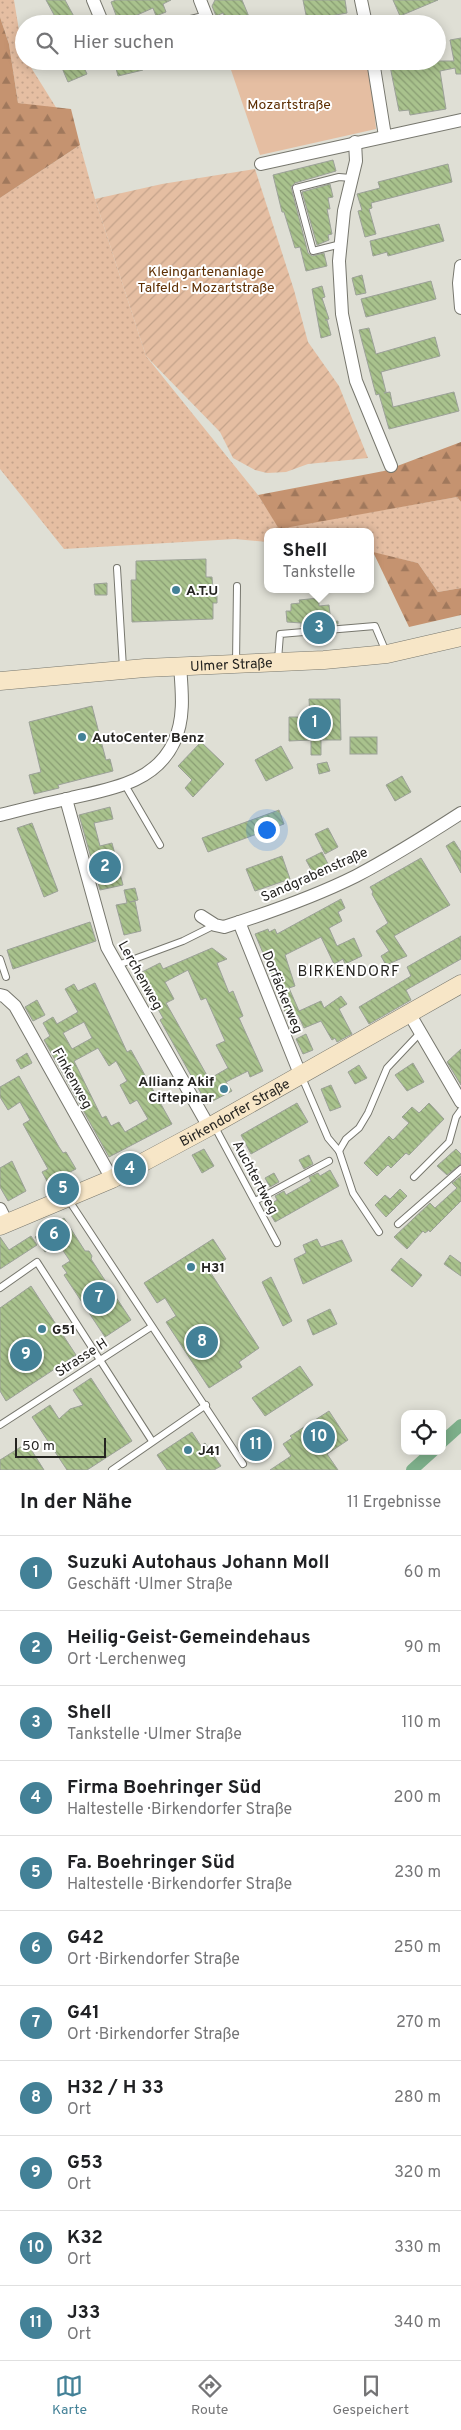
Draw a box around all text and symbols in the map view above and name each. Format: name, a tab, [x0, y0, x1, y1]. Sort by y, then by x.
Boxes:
search box	[15, 15, 446, 70]
icon: search	[33, 29, 61, 57]
text: Hier suchen	[73, 31, 174, 55]
park label: Mozartstraße	[247, 97, 331, 114]
park label: Kleingartenanlage Talfeld - Mozartstraße	[137, 264, 275, 297]
popup	[264, 528, 374, 593]
text: Shell	[283, 539, 327, 563]
text: Tankstelle	[283, 563, 355, 583]
place label: A.T.U	[186, 583, 218, 600]
marker: A.T.U	[170, 584, 182, 596]
pin: 3	[303, 609, 335, 647]
street label: Ulmer Straße	[190, 655, 273, 676]
pin: 1	[299, 704, 331, 742]
place label: AutoCenter Benz	[92, 730, 204, 747]
marker: AutoCenter Benz	[76, 731, 88, 743]
your location	[254, 817, 280, 843]
street label: Sandgrabenstraße	[259, 844, 371, 907]
pin: 2	[89, 848, 121, 886]
street label: Lerchenweg	[114, 938, 166, 1013]
street label: Dorfäckerweg	[257, 949, 306, 1036]
district label: BIRKENDORF	[298, 963, 400, 982]
street label: Finkenweg	[48, 1045, 95, 1112]
place label: Allianz Akif Ciftepinar	[138, 1074, 214, 1107]
street label: Birkendorfer Straße	[177, 1076, 293, 1151]
marker: Allianz Akif Ciftepinar	[218, 1083, 230, 1095]
street label: Auchtertweg	[228, 1138, 281, 1217]
pin: 4	[114, 1150, 146, 1188]
pin: 5	[47, 1170, 79, 1208]
pin: 6	[38, 1216, 70, 1254]
place label: H31	[201, 1260, 225, 1277]
marker: H31	[185, 1261, 197, 1273]
pin: 7	[83, 1279, 115, 1317]
place label: G51	[52, 1322, 76, 1339]
marker: G51	[36, 1323, 48, 1335]
pin: 8	[186, 1323, 218, 1361]
street label: Strasse H	[52, 1335, 111, 1381]
pin: 9	[10, 1336, 42, 1374]
map controls	[401, 1410, 446, 1455]
button: locate	[401, 1410, 446, 1455]
pin: 10	[303, 1418, 335, 1456]
pin: 11	[240, 1426, 272, 1464]
scale bar	[15, 1435, 106, 1458]
text: 50 m	[22, 1438, 55, 1455]
place label: J41	[198, 1443, 220, 1460]
marker: J41	[182, 1444, 194, 1456]
text: In der Nähe	[20, 1489, 132, 1516]
text: 11 Ergebnisse	[347, 1493, 441, 1513]
text: Suzuki Autohaus Johann Moll	[67, 1551, 330, 1575]
text: 1	[33, 1563, 39, 1583]
text: 60 m	[404, 1563, 441, 1583]
text: Geschäft · Ulmer Straße	[67, 1575, 233, 1595]
text: Heilig-Geist-Gemeindehaus	[67, 1626, 311, 1650]
text: 2	[31, 1638, 41, 1658]
text: 90 m	[404, 1638, 441, 1658]
text: Ort · Lerchenweg	[67, 1650, 186, 1670]
text: Shell	[67, 1701, 112, 1725]
text: 3	[31, 1713, 41, 1733]
text: 110 m	[401, 1713, 441, 1733]
text: Tankstelle · Ulmer Straße	[67, 1725, 242, 1745]
text: Firma Boehringer Süd	[67, 1776, 262, 1800]
text: 4	[31, 1788, 41, 1808]
text: 200 m	[393, 1788, 441, 1808]
text: Haltestelle · Birkendorfer Straße	[67, 1800, 292, 1820]
text: Fa. Boehringer Süd	[67, 1851, 235, 1875]
text: 5	[31, 1863, 41, 1883]
text: 230 m	[394, 1863, 441, 1883]
text: Haltestelle · Birkendorfer Straße	[67, 1875, 292, 1895]
text: G42	[67, 1926, 104, 1950]
text: 6	[31, 1938, 41, 1958]
text: 250 m	[394, 1938, 441, 1958]
text: Ort · Birkendorfer Straße	[67, 1950, 240, 1970]
text: G41	[67, 2001, 100, 2025]
text: 7	[32, 2013, 40, 2033]
text: 270 m	[396, 2013, 441, 2033]
text: Ort · Birkendorfer Straße	[67, 2025, 240, 2045]
text: H32 / H 33	[67, 2076, 164, 2100]
text: 8	[31, 2088, 41, 2108]
text: 280 m	[394, 2088, 441, 2108]
text: Ort	[67, 2100, 91, 2120]
text: G53	[67, 2151, 103, 2175]
text: 9	[31, 2163, 41, 2183]
text: 320 m	[394, 2163, 441, 2183]
text: Ort	[67, 2175, 91, 2195]
text: K32	[67, 2226, 103, 2250]
text: 10	[28, 2238, 44, 2258]
text: 330 m	[394, 2238, 441, 2258]
text: Ort	[67, 2250, 91, 2270]
text: J33	[67, 2301, 100, 2325]
text: 11	[30, 2313, 42, 2333]
text: 340 m	[394, 2313, 441, 2333]
text: Ort	[67, 2325, 91, 2345]
tab: Karte	[52, 2372, 87, 2419]
tab: Route	[191, 2372, 228, 2419]
tab: Gespeichert	[332, 2372, 409, 2419]

